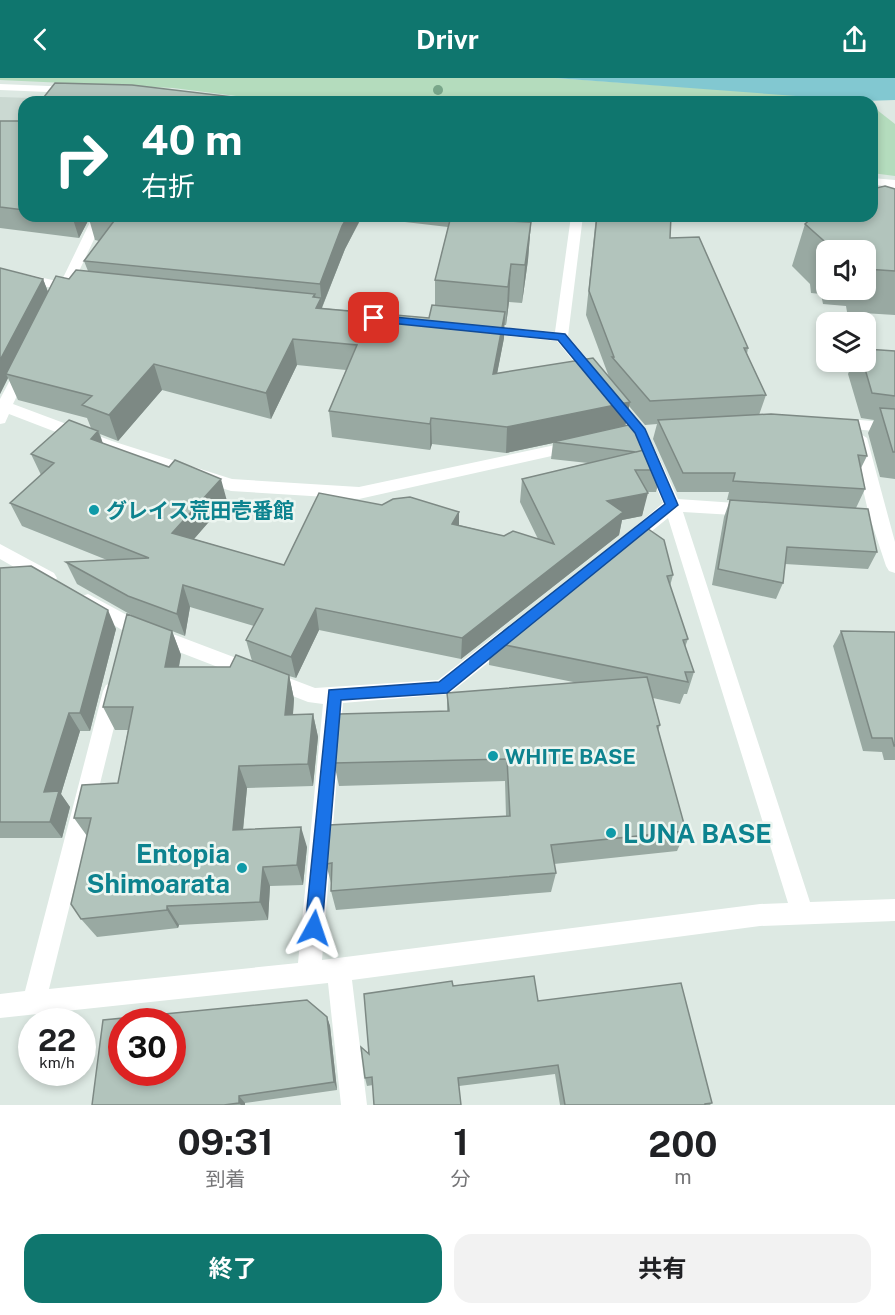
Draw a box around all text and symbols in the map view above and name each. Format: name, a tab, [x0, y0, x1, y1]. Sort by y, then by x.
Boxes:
icon: back	[24, 23, 57, 56]
text: Drivr	[416, 23, 479, 55]
icon: share	[838, 23, 871, 56]
text: 40 m	[141, 115, 243, 164]
icon: right	[42, 120, 120, 198]
text: 右折	[141, 170, 195, 202]
map controls	[816, 240, 876, 372]
button: sound	[816, 240, 876, 300]
pin	[348, 292, 399, 343]
icon: arrive	[357, 301, 390, 334]
button: layers	[816, 312, 876, 372]
place label: グレイス荒田壱番館	[106, 498, 294, 523]
marker: グレイス荒田壱番館	[87, 503, 101, 517]
place label: WHITE BASE	[505, 744, 636, 769]
marker: WHITE BASE	[486, 749, 500, 763]
place label: LUNA BASE	[623, 818, 772, 849]
marker: LUNA BASE	[604, 826, 618, 840]
place label: Entopia Shimoarata	[86, 838, 230, 899]
marker: Entopia Shimoarata	[235, 861, 249, 875]
position arrow	[282, 896, 346, 960]
speed limit sign: 30	[108, 1008, 186, 1086]
text: 22	[38, 1022, 76, 1058]
text: km/h	[39, 1054, 75, 1071]
text: 09:31	[177, 1121, 273, 1163]
text: 1	[453, 1121, 469, 1163]
text: 200	[648, 1123, 717, 1165]
text: m	[674, 1165, 692, 1189]
text: 到着	[205, 1167, 245, 1191]
text: 分	[451, 1167, 471, 1191]
button: 終了	[24, 1234, 442, 1303]
button: 共有	[454, 1234, 871, 1303]

